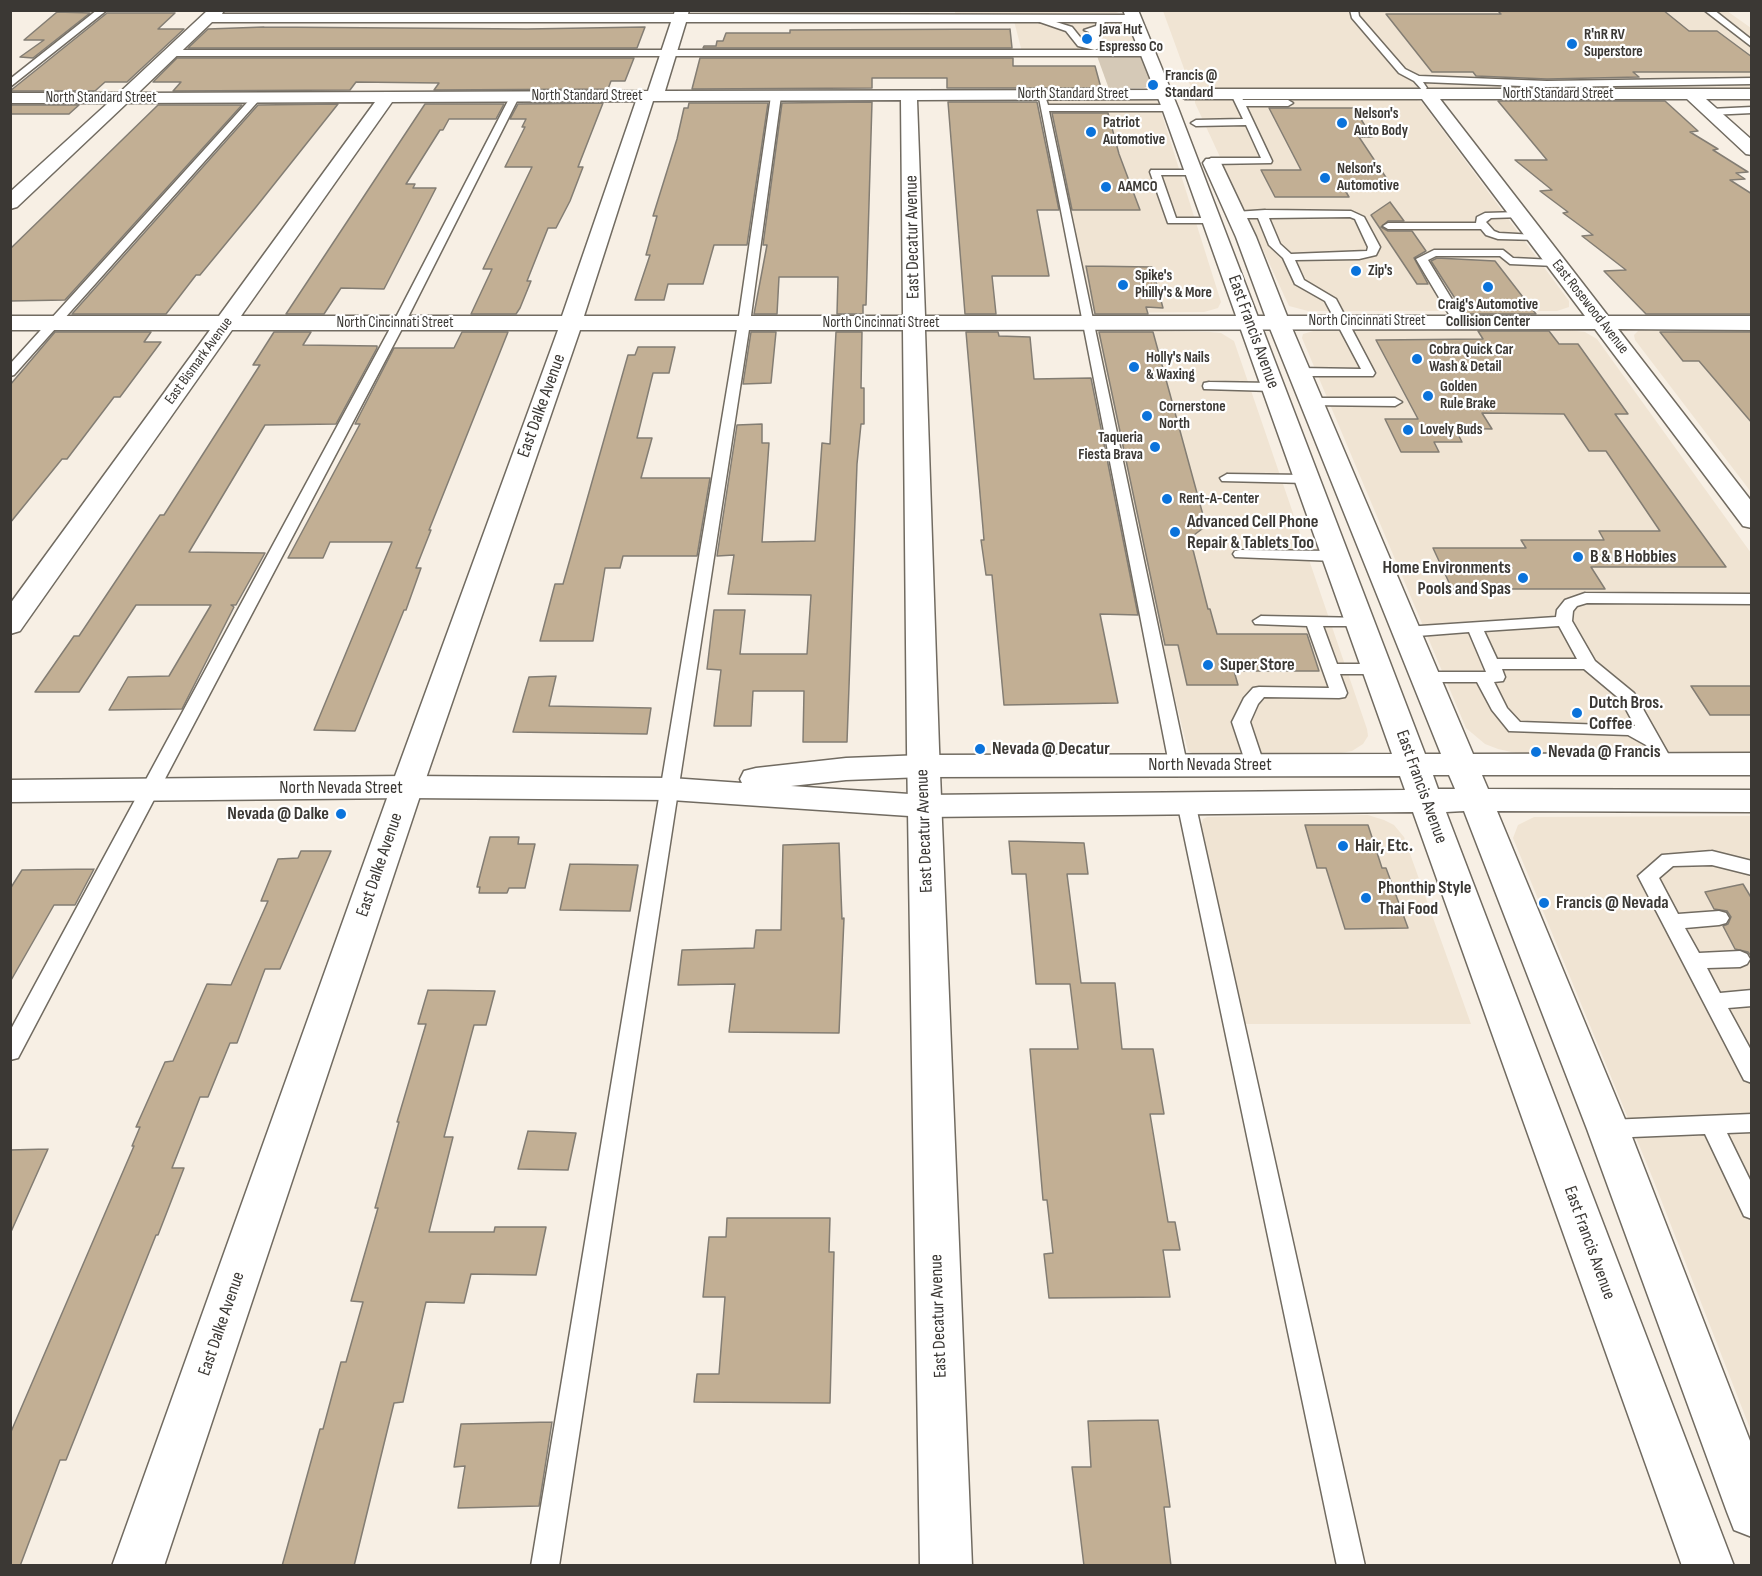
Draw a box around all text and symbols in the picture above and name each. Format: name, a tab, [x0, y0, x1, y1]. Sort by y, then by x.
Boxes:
place label: Java Hut Espresso Co	[1099, 21, 1163, 56]
place label: R'nR RV Superstore	[1584, 26, 1643, 61]
marker: Java Hut Espresso Co	[1080, 32, 1094, 46]
marker: R'nR RV Superstore	[1565, 37, 1579, 51]
place label: Francis @ Standard	[1165, 67, 1217, 102]
marker: Francis @ Standard	[1146, 78, 1160, 92]
street label: North Standard Street	[1017, 85, 1129, 103]
street label: North Standard Street	[1502, 85, 1614, 103]
street label: North Standard Street	[531, 87, 643, 105]
street label: North Standard Street	[45, 89, 157, 107]
place label: Nelson's Auto Body	[1354, 105, 1408, 140]
place label: Patriot Automotive	[1103, 114, 1165, 149]
marker: Nelson's Auto Body	[1335, 116, 1349, 130]
marker: Patriot Automotive	[1084, 125, 1098, 139]
place label: Nelson's Automotive	[1337, 160, 1399, 195]
marker: Nelson's Automotive	[1318, 171, 1332, 185]
street label: East Decatur Avenue	[901, 175, 925, 299]
place label: AAMCO	[1118, 178, 1157, 196]
marker: AAMCO	[1099, 180, 1113, 194]
street label: East Rosewood Avenue	[1548, 256, 1632, 358]
place label: Zip's	[1368, 262, 1393, 280]
marker: Zip's	[1349, 264, 1363, 278]
place label: Spike's Philly's & More	[1135, 267, 1212, 302]
street label: East Francis Avenue	[1222, 272, 1284, 392]
marker: Spike's Philly's & More	[1116, 278, 1130, 292]
marker: Craig's Automotive Collision Center	[1481, 280, 1495, 294]
place label: Craig's Automotive Collision Center	[1438, 296, 1538, 331]
street label: North Cincinnati Street	[1308, 312, 1426, 330]
street label: East Bismark Avenue	[161, 314, 237, 408]
street label: North Cincinnati Street	[336, 314, 454, 332]
street label: North Cincinnati Street	[822, 314, 940, 332]
place label: Cobra Quick Car Wash & Detail	[1429, 341, 1513, 376]
place label: Holly's Nails & Waxing	[1146, 349, 1210, 384]
street label: East Dalke Avenue	[513, 351, 571, 461]
marker: Cobra Quick Car Wash & Detail	[1410, 352, 1424, 366]
marker: Holly's Nails & Waxing	[1127, 360, 1141, 374]
place label: Golden Rule Brake	[1440, 378, 1496, 413]
marker: Golden Rule Brake	[1421, 389, 1435, 403]
place label: Cornerstone North	[1159, 398, 1226, 433]
marker: Cornerstone North	[1140, 409, 1154, 423]
place label: Lovely Buds	[1420, 421, 1482, 439]
marker: Lovely Buds	[1401, 423, 1415, 437]
place label: Taqueria Fiesta Brava	[1078, 429, 1143, 464]
marker: Taqueria Fiesta Brava	[1148, 440, 1162, 454]
place label: Rent-A-Center	[1179, 490, 1259, 508]
marker: Rent-A-Center	[1160, 492, 1174, 506]
place label: Advanced Cell Phone Repair & Tablets Too	[1187, 511, 1318, 554]
marker: Advanced Cell Phone Repair & Tablets Too	[1168, 525, 1182, 539]
place label: B & B Hobbies	[1590, 546, 1676, 568]
marker: B & B Hobbies	[1571, 550, 1585, 564]
place label: Home Environments Pools and Spas	[1382, 557, 1511, 600]
marker: Home Environments Pools and Spas	[1516, 571, 1530, 585]
place label: Super Store	[1220, 654, 1295, 676]
marker: Super Store	[1201, 658, 1215, 672]
place label: Dutch Bros. Coffee	[1589, 692, 1663, 734]
marker: Dutch Bros. Coffee	[1570, 706, 1584, 720]
street label: East Francis Avenue	[1390, 727, 1452, 847]
place label: Nevada @ Decatur	[992, 738, 1110, 760]
place label: Nevada @ Francis	[1548, 741, 1661, 763]
marker: Nevada @ Decatur	[973, 742, 987, 756]
marker: Nevada @ Francis	[1529, 745, 1543, 759]
street label: North Nevada Street	[1148, 754, 1272, 776]
street label: East Decatur Avenue	[912, 769, 938, 893]
street label: North Nevada Street	[279, 777, 403, 799]
place label: Nevada @ Dalke	[227, 803, 329, 825]
marker: Nevada @ Dalke	[334, 807, 348, 821]
street label: East Dalke Avenue	[352, 810, 408, 920]
place label: Hair, Etc.	[1355, 835, 1413, 857]
marker: Hair, Etc.	[1336, 839, 1350, 853]
place label: Phonthip Style Thai Food	[1378, 877, 1471, 920]
marker: Phonthip Style Thai Food	[1359, 891, 1373, 905]
place label: Francis @ Nevada	[1556, 892, 1669, 914]
marker: Francis @ Nevada	[1537, 896, 1551, 910]
street label: East Francis Avenue	[1558, 1183, 1620, 1303]
street label: East Decatur Avenue	[926, 1254, 952, 1378]
street label: East Dalke Avenue	[194, 1269, 250, 1379]

